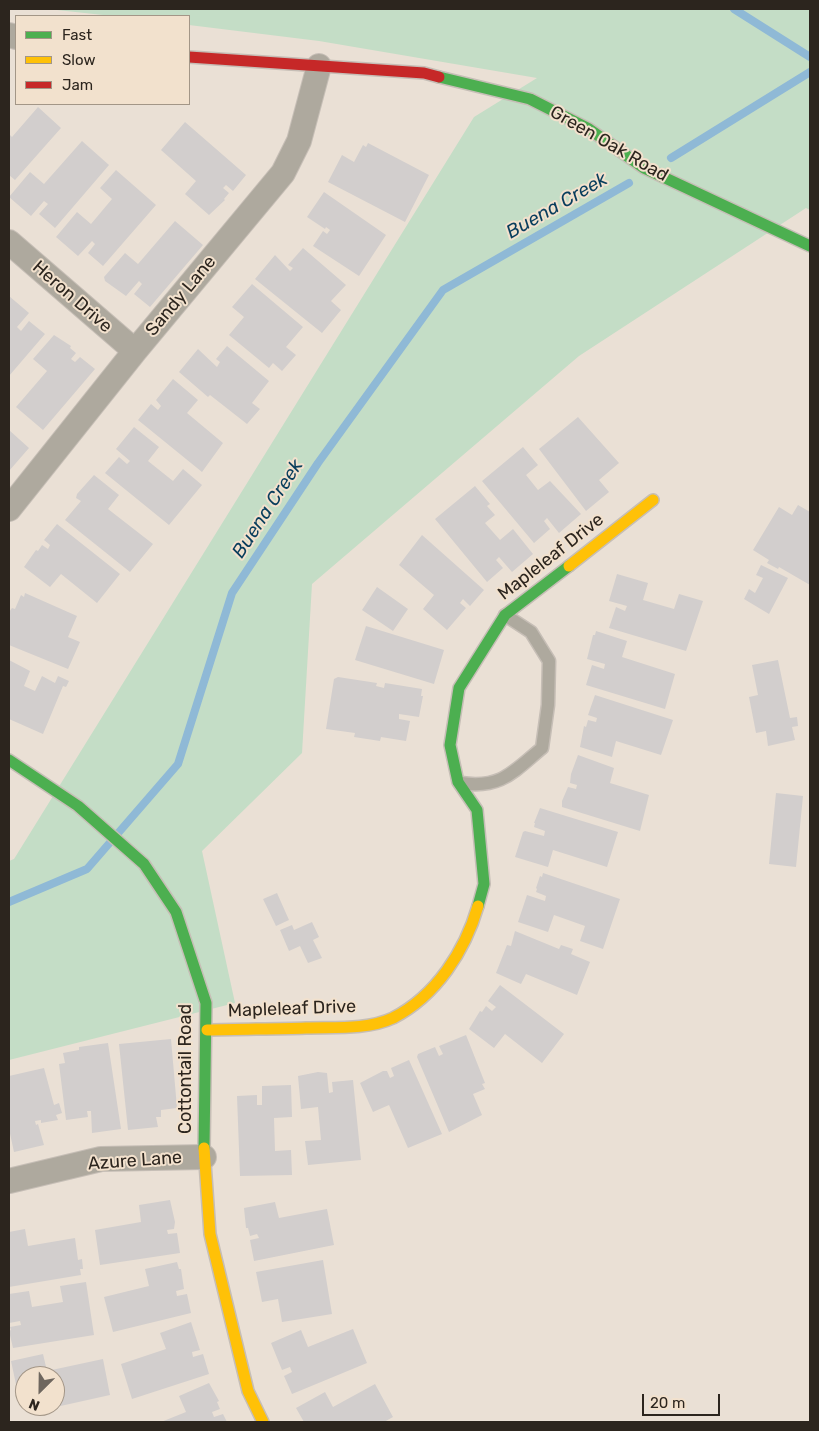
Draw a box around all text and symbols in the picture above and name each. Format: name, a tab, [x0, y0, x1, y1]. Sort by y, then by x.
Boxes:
legend	[15, 15, 190, 105]
text: Fast	[62, 26, 92, 44]
text: Slow	[62, 51, 95, 69]
text: Jam	[62, 76, 93, 94]
street label: Green Oak Road	[546, 101, 672, 187]
water label: Buena Creek	[502, 168, 612, 244]
street label: Sandy Lane	[141, 251, 221, 341]
street label: Heron Drive	[28, 257, 116, 337]
water label: Buena Creek	[228, 455, 308, 563]
street label: Mapleleaf Drive	[494, 509, 608, 605]
street label: Mapleleaf Drive	[227, 996, 357, 1022]
street label: Cottontail Road	[175, 1004, 197, 1134]
street label: Azure Lane	[87, 1147, 183, 1175]
north arrow	[15, 1366, 65, 1416]
scale bar	[644, 1384, 722, 1416]
text: 20 m	[650, 1394, 685, 1412]
text: N	[26, 1395, 42, 1414]

